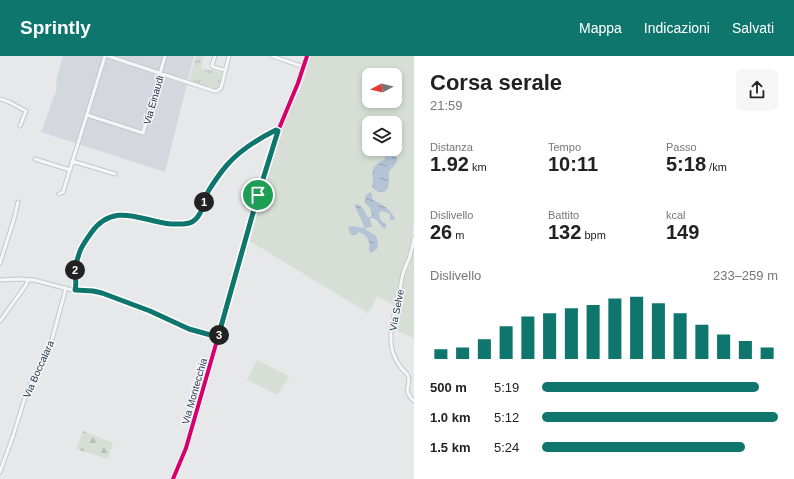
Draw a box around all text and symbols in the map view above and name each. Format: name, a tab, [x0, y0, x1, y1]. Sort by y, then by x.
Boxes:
text: Sprintly	[20, 17, 91, 38]
text: Mappa	[579, 20, 622, 36]
text: Indicazioni	[644, 20, 710, 36]
text: Salvati	[732, 20, 774, 36]
north arrow	[362, 68, 402, 108]
map controls	[362, 68, 402, 156]
button: share	[736, 69, 778, 111]
text: Corsa serale	[430, 70, 562, 95]
street label: Via Einaudi	[141, 74, 166, 126]
text: 21:59	[430, 98, 463, 113]
button: layers	[362, 116, 402, 156]
text: Distanza	[430, 141, 473, 153]
text: Tempo	[548, 141, 581, 153]
text: Passo	[666, 141, 697, 153]
text: 1.92	[430, 153, 469, 175]
text: 10:11	[548, 153, 598, 175]
text: 5:18	[666, 153, 706, 175]
text: km	[469, 161, 487, 173]
text: /km	[706, 161, 727, 173]
pin	[241, 178, 275, 212]
icon: arrive	[247, 184, 269, 206]
pin: 1	[194, 192, 214, 212]
text: 1	[201, 196, 207, 208]
text: Dislivello	[430, 209, 473, 221]
text: Battito	[548, 209, 579, 221]
text: kcal	[666, 209, 686, 221]
text: 26	[430, 221, 452, 243]
text: 132	[548, 221, 581, 243]
text: 149	[666, 221, 699, 243]
text: m	[452, 229, 464, 241]
text: bpm	[581, 229, 606, 241]
pin: 2	[65, 260, 85, 280]
text: 2	[72, 264, 78, 276]
text: Dislivello	[430, 268, 481, 283]
text: 233–259 m	[713, 268, 778, 283]
street label: Via Selve	[387, 288, 406, 332]
pin: 3	[209, 325, 229, 345]
text: 3	[216, 329, 222, 341]
street label: Via Boccalara	[21, 338, 56, 400]
street label: Via Montecchia	[180, 356, 209, 425]
text: 500 m	[430, 380, 467, 395]
text: 5:19	[494, 380, 519, 395]
text: 1.0 km	[430, 410, 470, 425]
text: 5:12	[494, 410, 519, 425]
text: 1.5 km	[430, 440, 470, 455]
text: 5:24	[494, 440, 519, 455]

